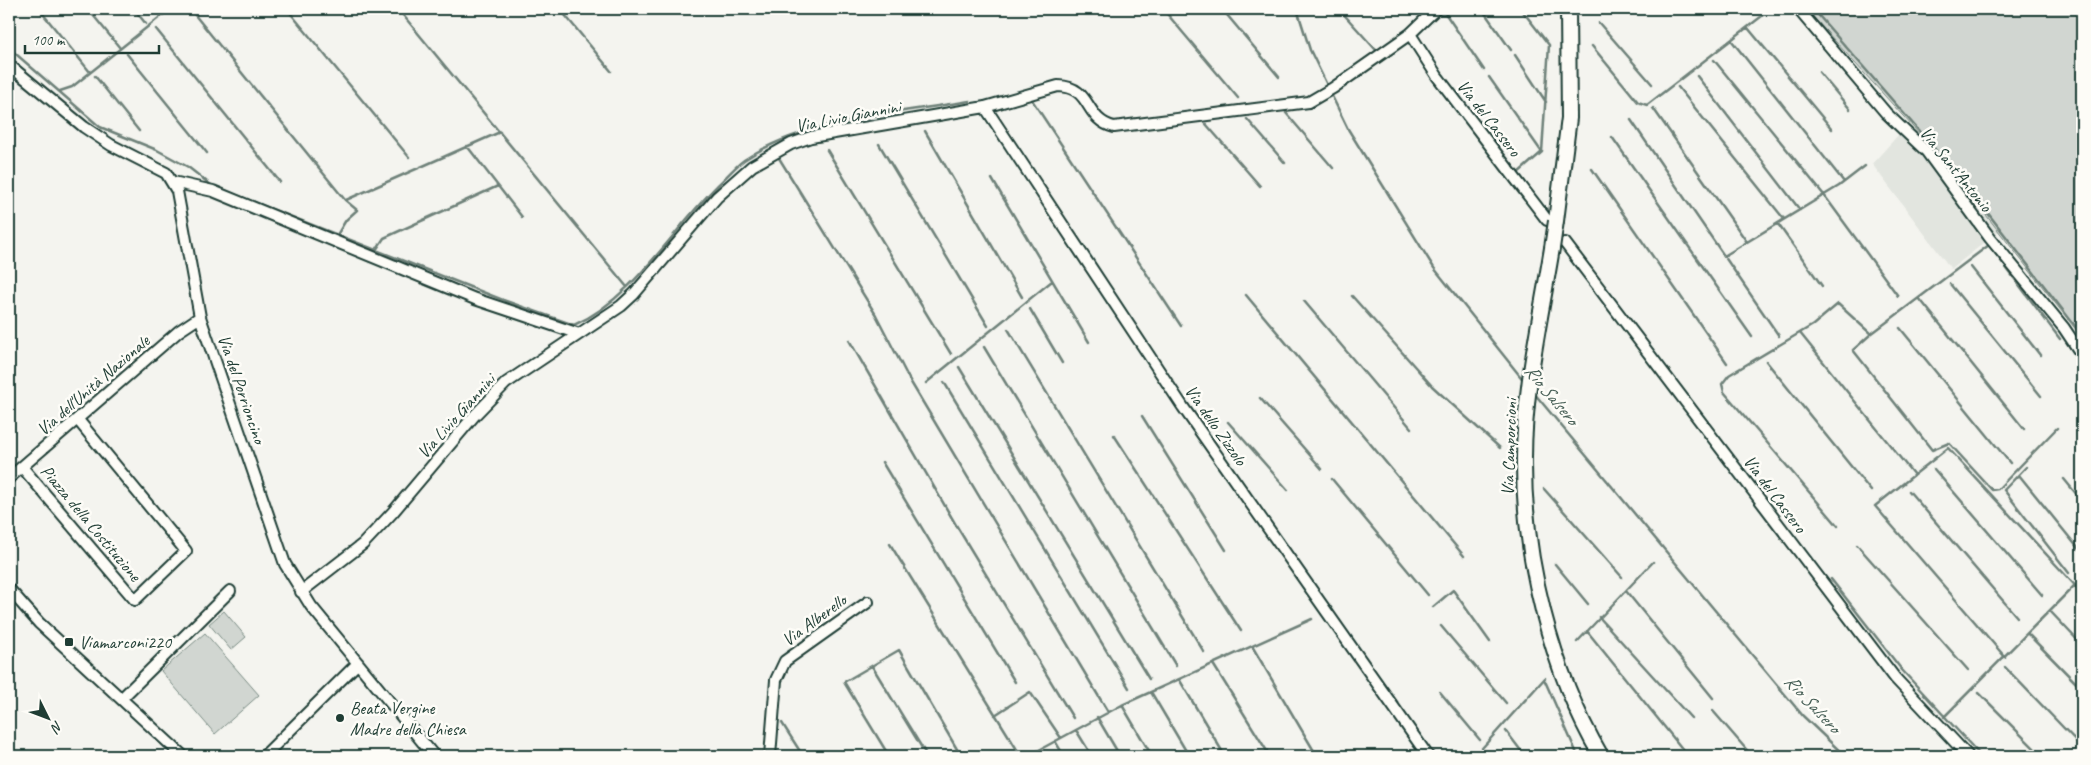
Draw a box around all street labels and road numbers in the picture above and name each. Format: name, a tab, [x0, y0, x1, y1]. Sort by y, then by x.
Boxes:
street label: Via del Cassero	[1452, 75, 1527, 162]
street label: Via Livio Giannini	[794, 95, 905, 137]
street label: Via Sant'Antonio	[1915, 122, 1998, 217]
street label: Via dell'Unità Nazionale	[32, 329, 155, 440]
street label: Via del Porrioncino	[213, 332, 271, 448]
street label: Via Livio Giannini	[412, 367, 501, 463]
street label: Via dello Zizzolo	[1180, 380, 1253, 471]
street label: Via Camporcioni	[1496, 395, 1522, 496]
street label: Via del Cassero	[1739, 451, 1812, 538]
street label: Piazza della Costituzione	[36, 460, 147, 587]
street label: Via Alberello	[777, 588, 852, 651]

